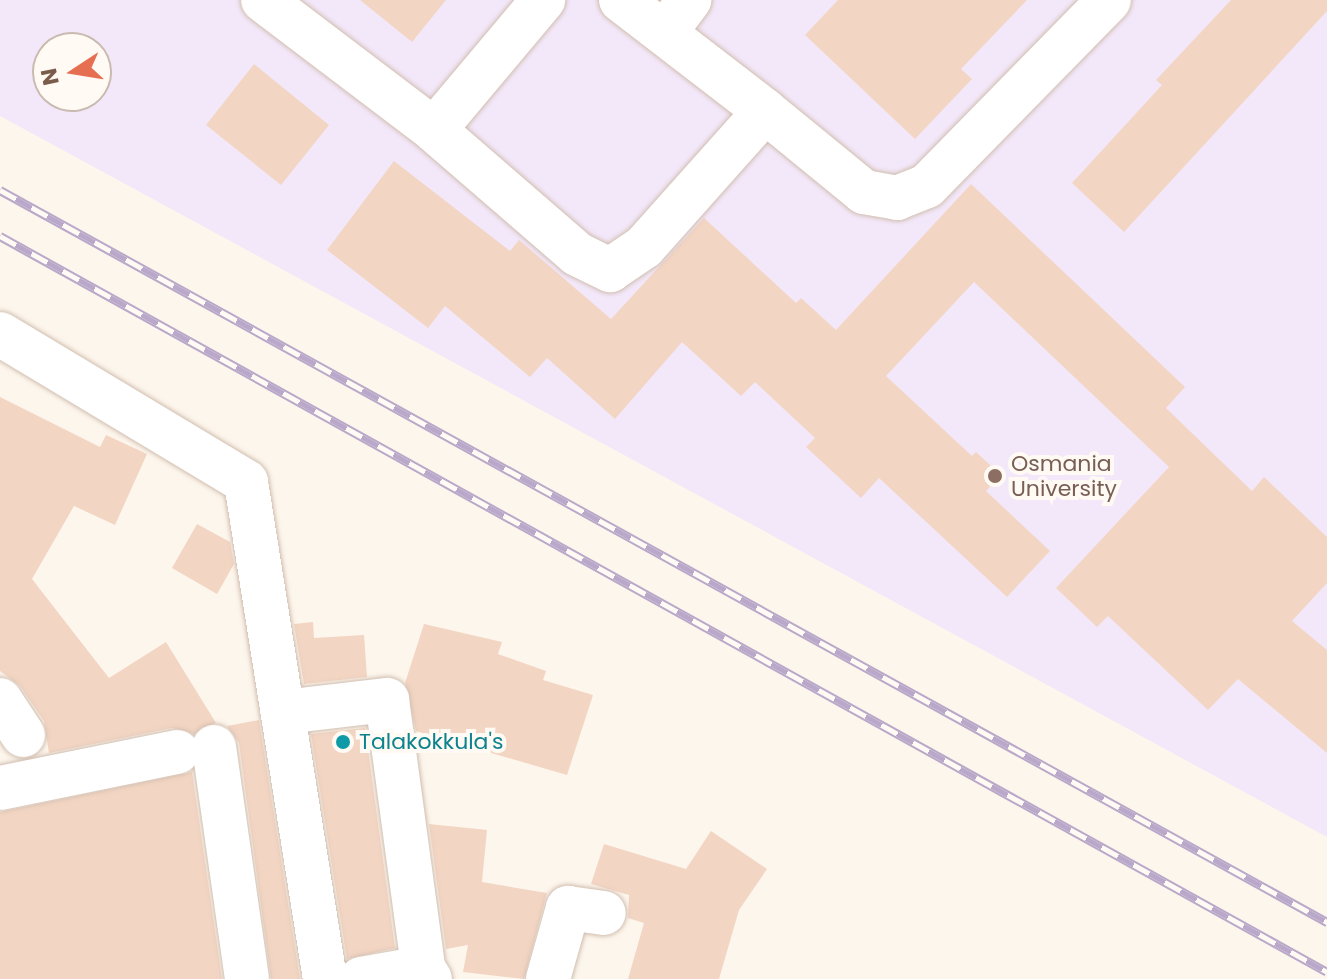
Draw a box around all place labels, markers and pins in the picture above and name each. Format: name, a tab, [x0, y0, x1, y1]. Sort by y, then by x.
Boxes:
place label: Osmania University	[1011, 450, 1117, 502]
marker: Osmania University	[986, 467, 1004, 485]
place label: Talakokkula's	[359, 729, 503, 755]
marker: Talakokkula's	[334, 733, 352, 751]

